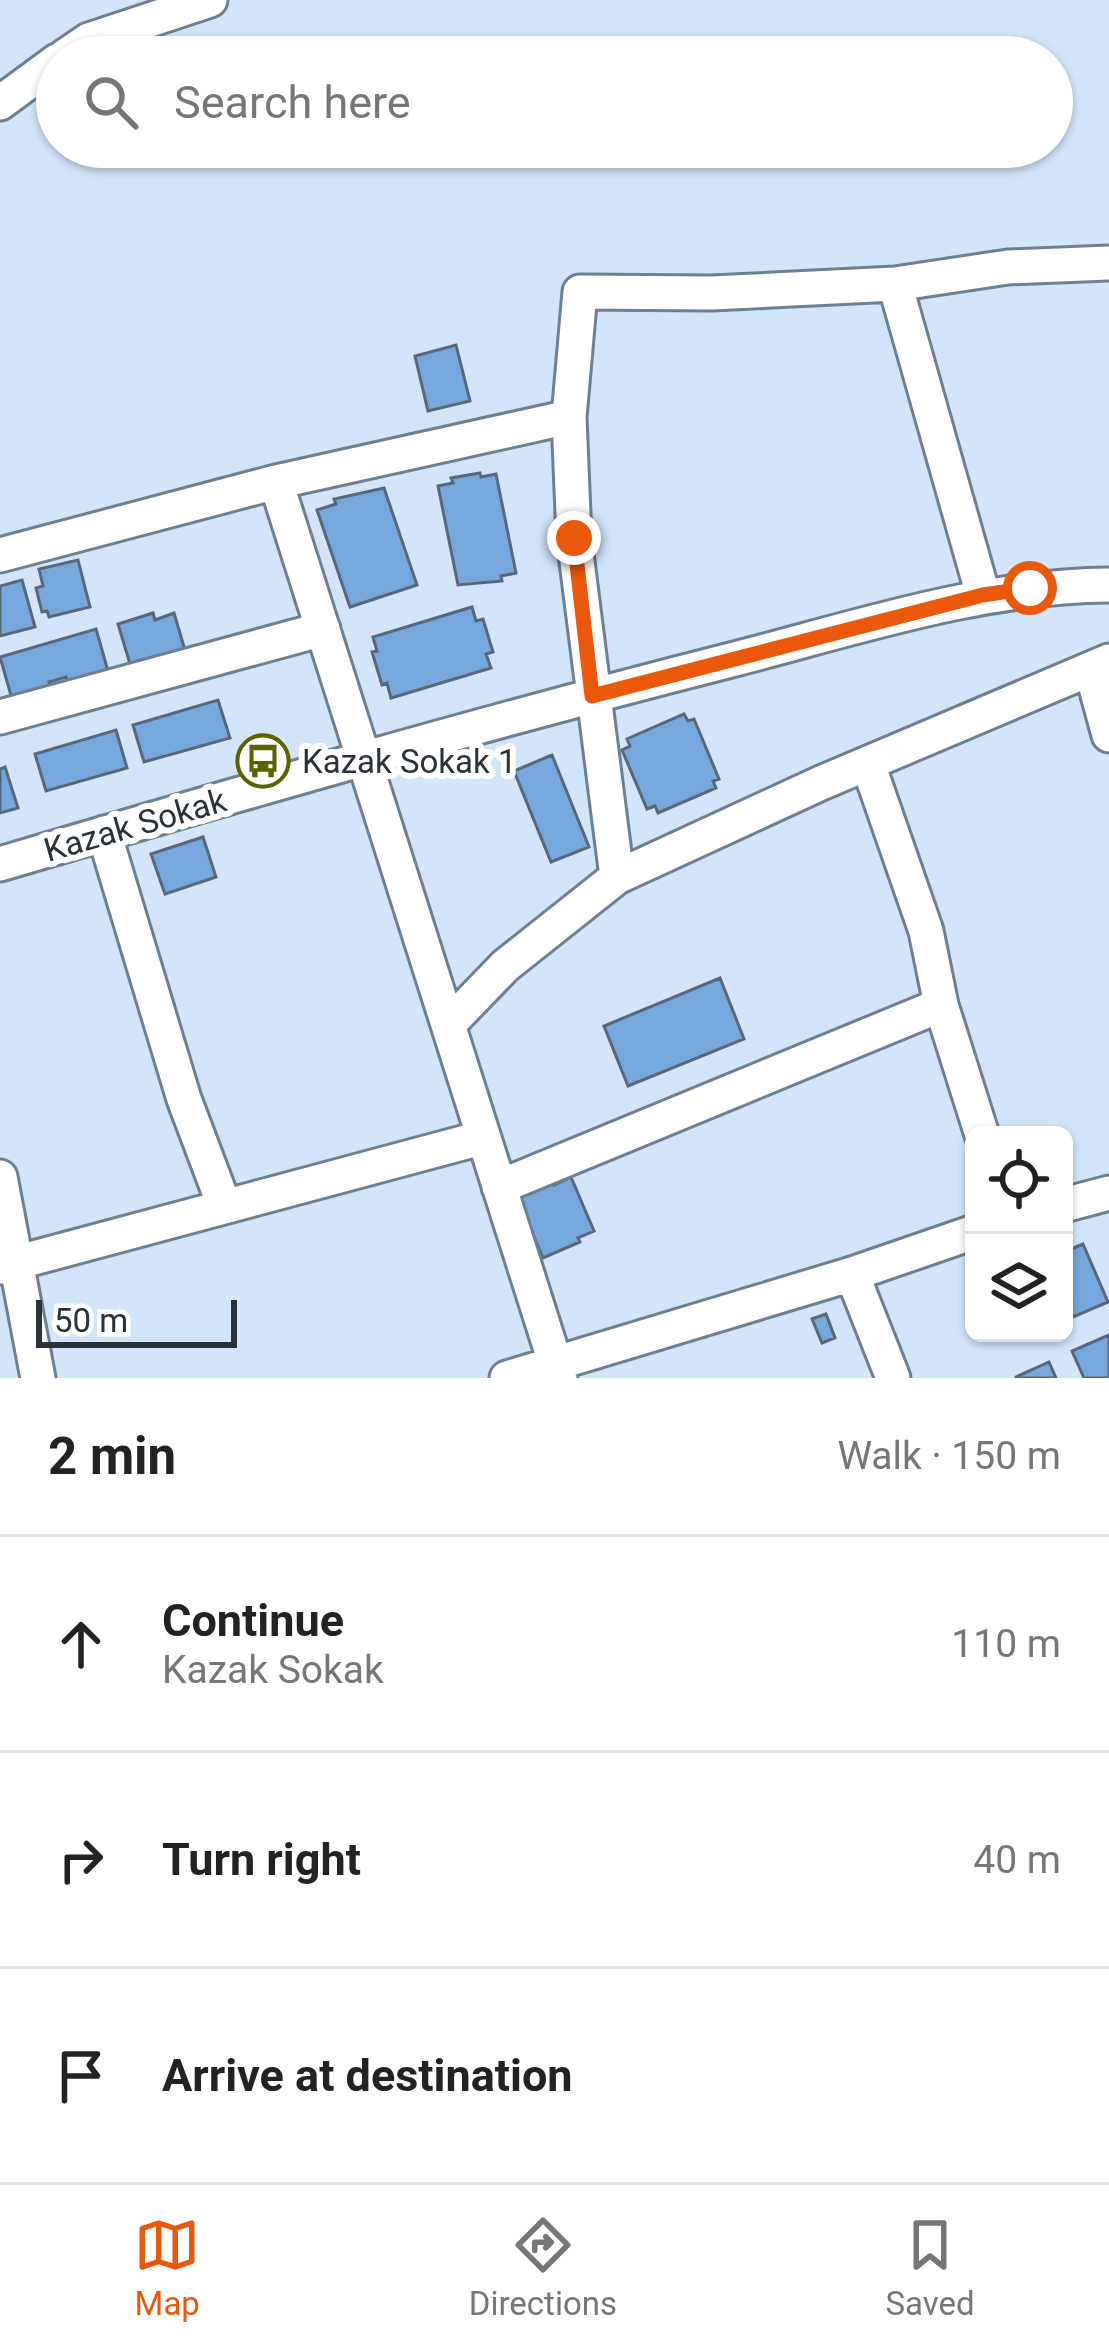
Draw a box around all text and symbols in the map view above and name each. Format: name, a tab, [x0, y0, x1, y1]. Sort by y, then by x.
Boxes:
search box	[36, 36, 1073, 168]
icon: search	[78, 69, 144, 135]
text: Search here	[174, 76, 411, 129]
route end	[547, 511, 601, 565]
route start	[1003, 561, 1057, 615]
bus stop icon: Kazak Sokak 1	[235, 733, 291, 789]
place label: Kazak Sokak 1	[302, 742, 516, 781]
street label: Kazak Sokak	[39, 780, 231, 870]
map controls	[965, 1126, 1073, 1342]
button: locate	[965, 1126, 1073, 1234]
button: layers	[965, 1234, 1073, 1342]
scale bar	[36, 1294, 237, 1347]
text: 50 m	[54, 1301, 128, 1340]
text: 2 min	[48, 1427, 176, 1486]
text: Walk · 150 m	[837, 1433, 1061, 1479]
text: Continue	[162, 1594, 344, 1647]
icon: ahead	[48, 1611, 114, 1677]
text: 110 m	[951, 1621, 1061, 1667]
text: Kazak Sokak	[162, 1647, 384, 1693]
icon: right	[48, 1827, 114, 1893]
text: Turn right	[162, 1833, 361, 1886]
text: 40 m	[973, 1837, 1061, 1883]
icon: arrive	[48, 2043, 114, 2109]
text: Arrive at destination	[162, 2049, 573, 2102]
tab: Map	[134, 2212, 200, 2323]
tab: Directions	[469, 2212, 617, 2323]
tab: Saved	[886, 2212, 975, 2323]

